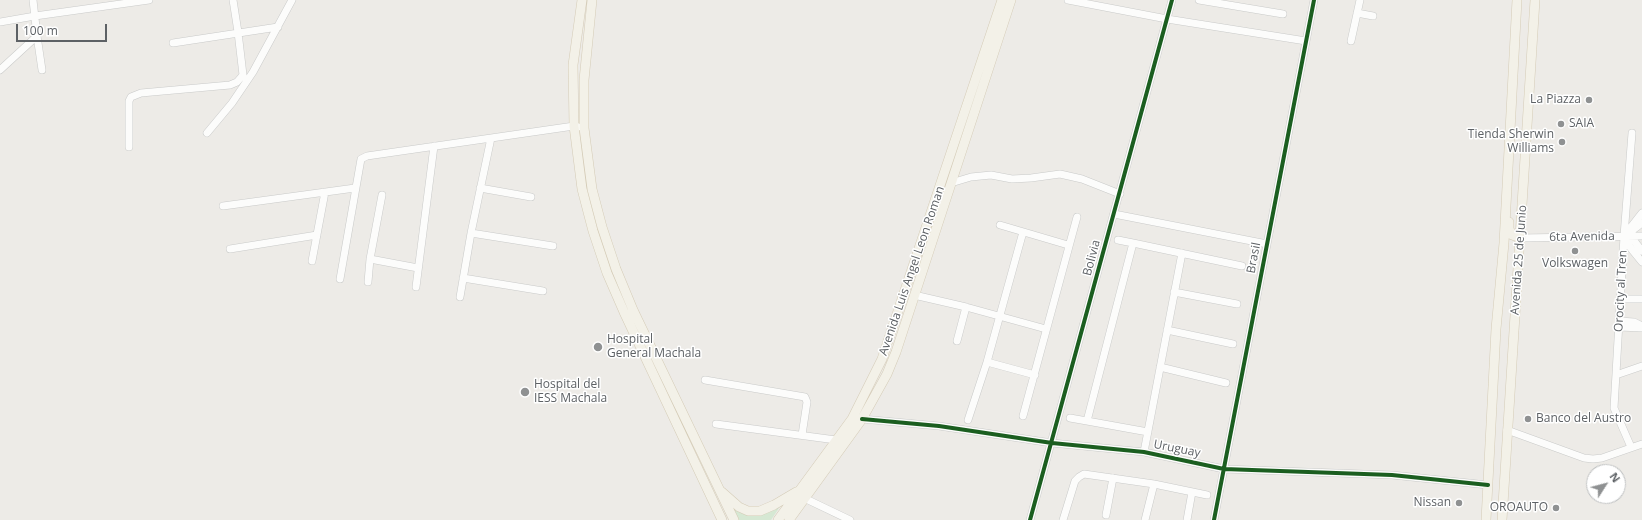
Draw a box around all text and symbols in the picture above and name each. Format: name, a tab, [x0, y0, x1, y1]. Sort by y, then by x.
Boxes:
scale bar	[18, 16, 109, 42]
text: 100 m	[23, 22, 58, 39]
place label: La Piazza	[1530, 93, 1581, 107]
marker: La Piazza	[1584, 95, 1594, 105]
place label: SAIA	[1569, 117, 1594, 131]
marker: SAIA	[1556, 119, 1566, 129]
place label: Tienda Sherwin Williams	[1468, 128, 1554, 156]
marker: Tienda Sherwin Williams	[1557, 137, 1567, 147]
street label: Avenida Luis Angel Leon Roman	[876, 184, 948, 358]
street label: Avenida 25 de Junio	[1508, 205, 1530, 315]
street label: 6ta Avenida	[1549, 229, 1615, 245]
street label: Bolivia	[1080, 238, 1104, 278]
street label: Brasil	[1244, 241, 1264, 275]
marker: Volkswagen	[1570, 246, 1580, 256]
street label: Orocity al Tren	[1612, 250, 1630, 332]
place label: Volkswagen	[1542, 257, 1608, 271]
place label: Hospital General Machala	[607, 333, 701, 361]
marker: Hospital General Machala	[592, 341, 604, 353]
place label: Hospital del IESS Machala	[534, 378, 607, 406]
marker: Hospital del IESS Machala	[519, 386, 531, 398]
place label: Banco del Austro	[1536, 412, 1631, 426]
marker: Banco del Austro	[1523, 414, 1533, 424]
street label: Uruguay	[1152, 437, 1202, 461]
north arrow	[1586, 464, 1626, 504]
text: N	[1607, 469, 1624, 485]
place label: Nissan	[1413, 496, 1451, 510]
marker: Nissan	[1454, 498, 1464, 508]
place label: OROAUTO	[1490, 501, 1548, 515]
marker: OROAUTO	[1551, 503, 1561, 513]

